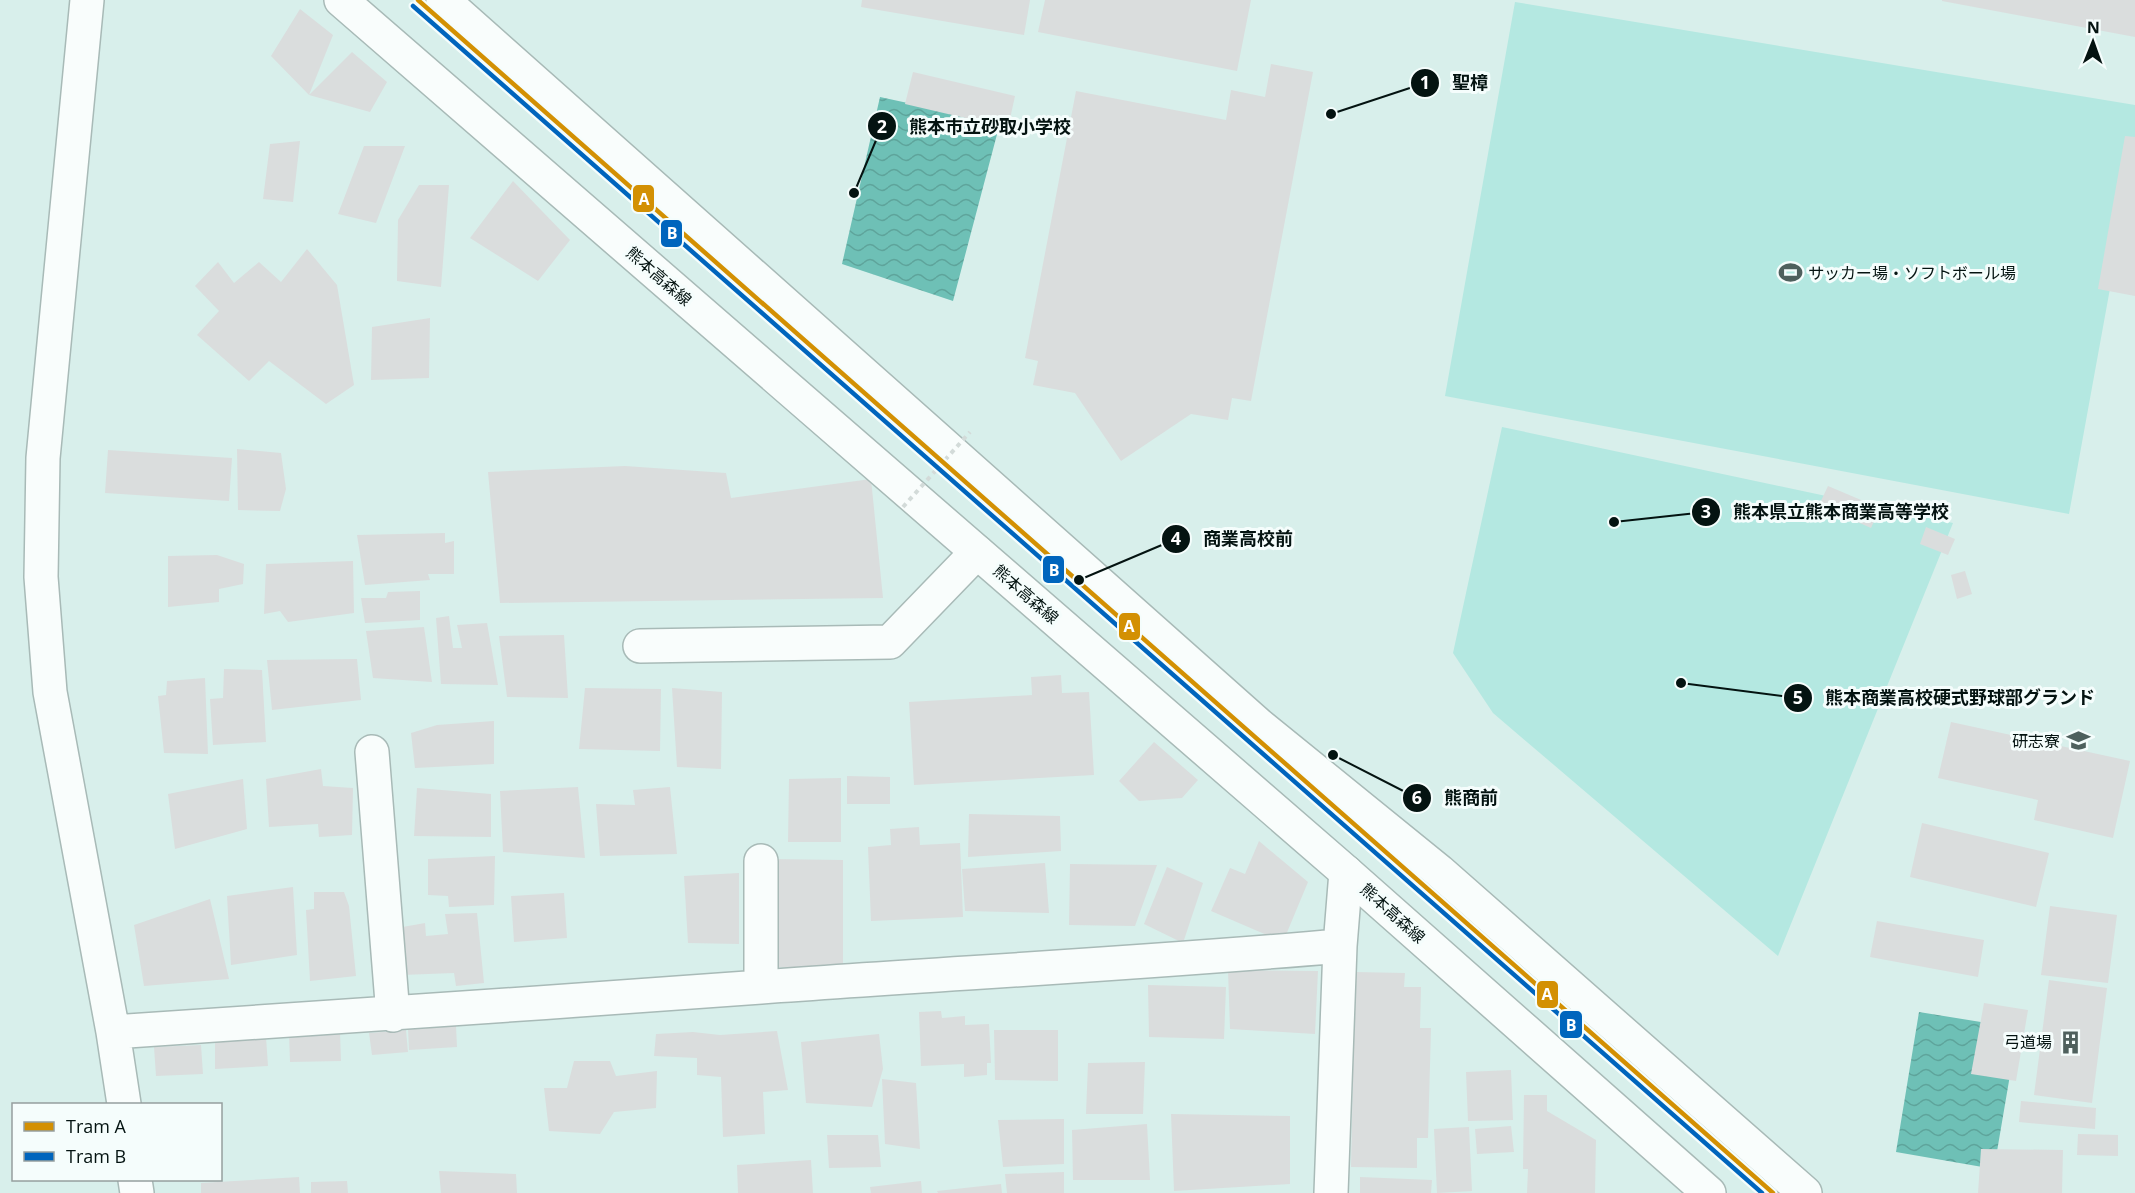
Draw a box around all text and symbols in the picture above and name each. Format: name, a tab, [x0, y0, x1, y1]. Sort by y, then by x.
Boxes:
north arrow	[2063, 12, 2123, 72]
text: N	[2087, 16, 2100, 38]
callout: 聖樟	[1410, 65, 1500, 101]
text: 1	[1420, 70, 1430, 94]
text: 聖樟	[1452, 70, 1488, 94]
callout: 熊本市立砂取小学校	[867, 108, 1083, 144]
text: 2	[877, 114, 887, 138]
text: 熊本市立砂取小学校	[909, 114, 1071, 138]
line badge: A	[632, 184, 655, 213]
text: A	[638, 188, 650, 210]
line badge: B	[660, 219, 683, 248]
text: B	[667, 222, 677, 244]
street label: 熊本高森線	[622, 241, 696, 311]
sports icon: サッカー場・ソフトボール場	[1777, 260, 1803, 286]
place label: サッカー場・ソフトボール場	[1808, 262, 2016, 284]
callout: 熊本県立熊本商業高等学校	[1691, 494, 1961, 530]
text: 3	[1701, 499, 1711, 523]
text: 熊本県立熊本商業高等学校	[1733, 499, 1949, 523]
callout: 商業高校前	[1161, 521, 1305, 557]
text: 4	[1171, 526, 1181, 550]
text: 商業高校前	[1203, 526, 1293, 550]
line badge: B	[1042, 555, 1065, 584]
street label: 熊本高森線	[989, 559, 1063, 629]
text: B	[1049, 559, 1059, 581]
line badge: A	[1118, 612, 1141, 641]
text: A	[1123, 615, 1135, 637]
callout: 熊本商業高校硬式野球部グランド	[1783, 680, 2107, 716]
text: 5	[1793, 685, 1803, 709]
text: 熊本商業高校硬式野球部グランド	[1825, 685, 2095, 709]
school or university icon: 研志寮	[2065, 728, 2091, 754]
place label: 研志寮	[2012, 730, 2060, 752]
callout: 熊商前	[1402, 780, 1510, 816]
text: 6	[1412, 785, 1422, 809]
text: 熊商前	[1444, 785, 1498, 809]
street label: 熊本高森線	[1356, 878, 1430, 948]
line badge: A	[1536, 980, 1559, 1009]
text: A	[1541, 983, 1553, 1005]
line badge: B	[1559, 1010, 1583, 1039]
text: B	[1566, 1014, 1576, 1036]
building icon: 弓道場	[2057, 1029, 2083, 1055]
place label: 弓道場	[2004, 1031, 2052, 1053]
legend	[12, 1103, 222, 1181]
text: Tram A	[66, 1114, 127, 1138]
text: Tram B	[66, 1144, 126, 1168]

